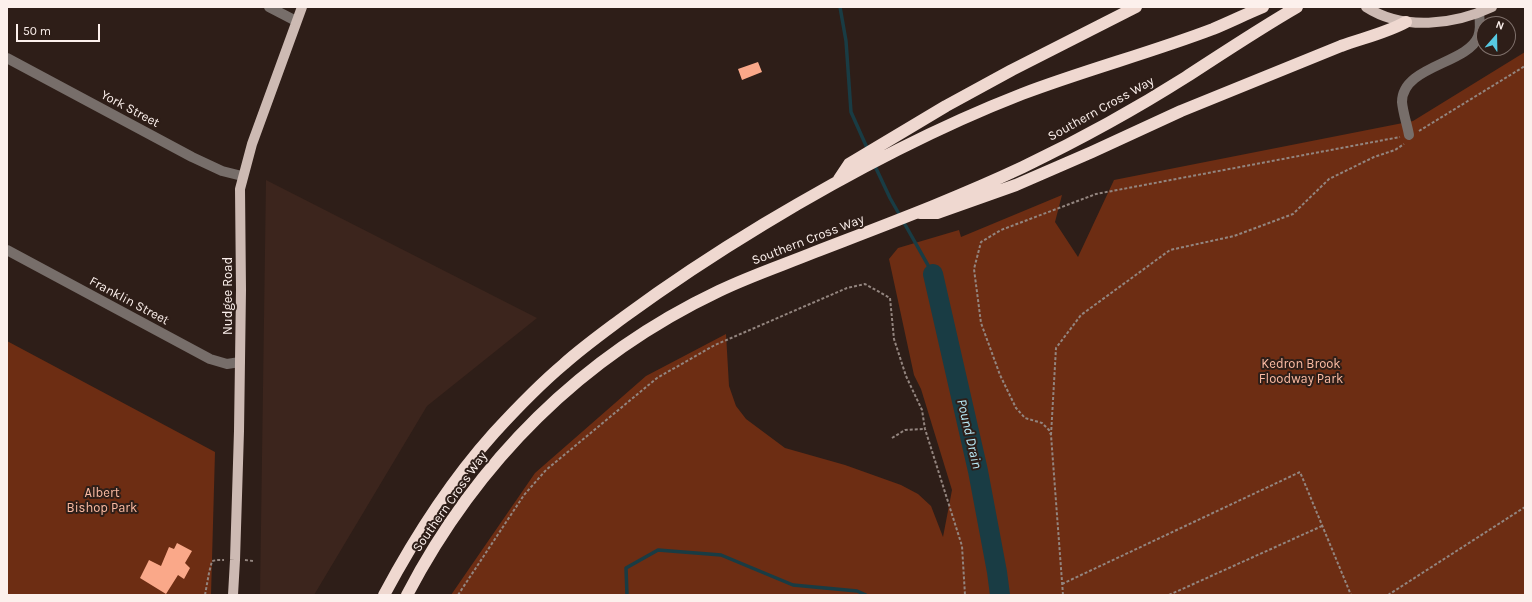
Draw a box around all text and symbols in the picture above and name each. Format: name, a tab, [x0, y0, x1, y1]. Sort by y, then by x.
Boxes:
scale bar	[18, 16, 102, 42]
north arrow	[1476, 16, 1516, 56]
text: N	[1494, 18, 1506, 33]
text: 50 m	[23, 24, 51, 38]
street label: Southern Cross Way	[1045, 73, 1157, 145]
street label: York Street	[98, 87, 162, 131]
street label: Southern Cross Way	[750, 211, 866, 269]
street label: Nudgee Road	[220, 257, 236, 335]
street label: Franklin Street	[87, 273, 171, 329]
park label: Kedron Brook Floodway Park	[1259, 356, 1343, 387]
water label: Pound Drain	[953, 397, 985, 471]
street label: Southern Cross Way	[410, 449, 490, 555]
park label: Albert Bishop Park	[67, 485, 137, 516]

